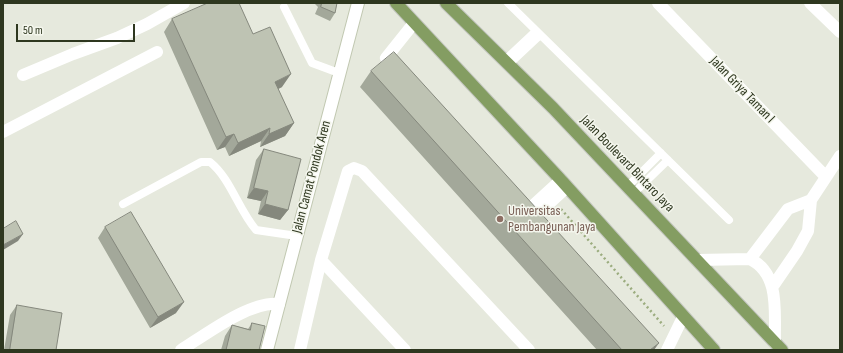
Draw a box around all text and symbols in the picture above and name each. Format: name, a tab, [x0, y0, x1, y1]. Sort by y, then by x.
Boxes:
scale bar	[18, 16, 137, 42]
text: 50 m	[23, 23, 43, 38]
street label: Jalan Griya Taman I	[706, 53, 778, 127]
street label: Jalan Boulevard Bintaro Jaya	[576, 112, 678, 216]
street label: Jalan Camat Pondok Aren	[289, 119, 335, 235]
place label: Universitas Pembangunan Jaya	[508, 203, 595, 236]
marker: Universitas Pembangunan Jaya	[495, 214, 505, 224]

